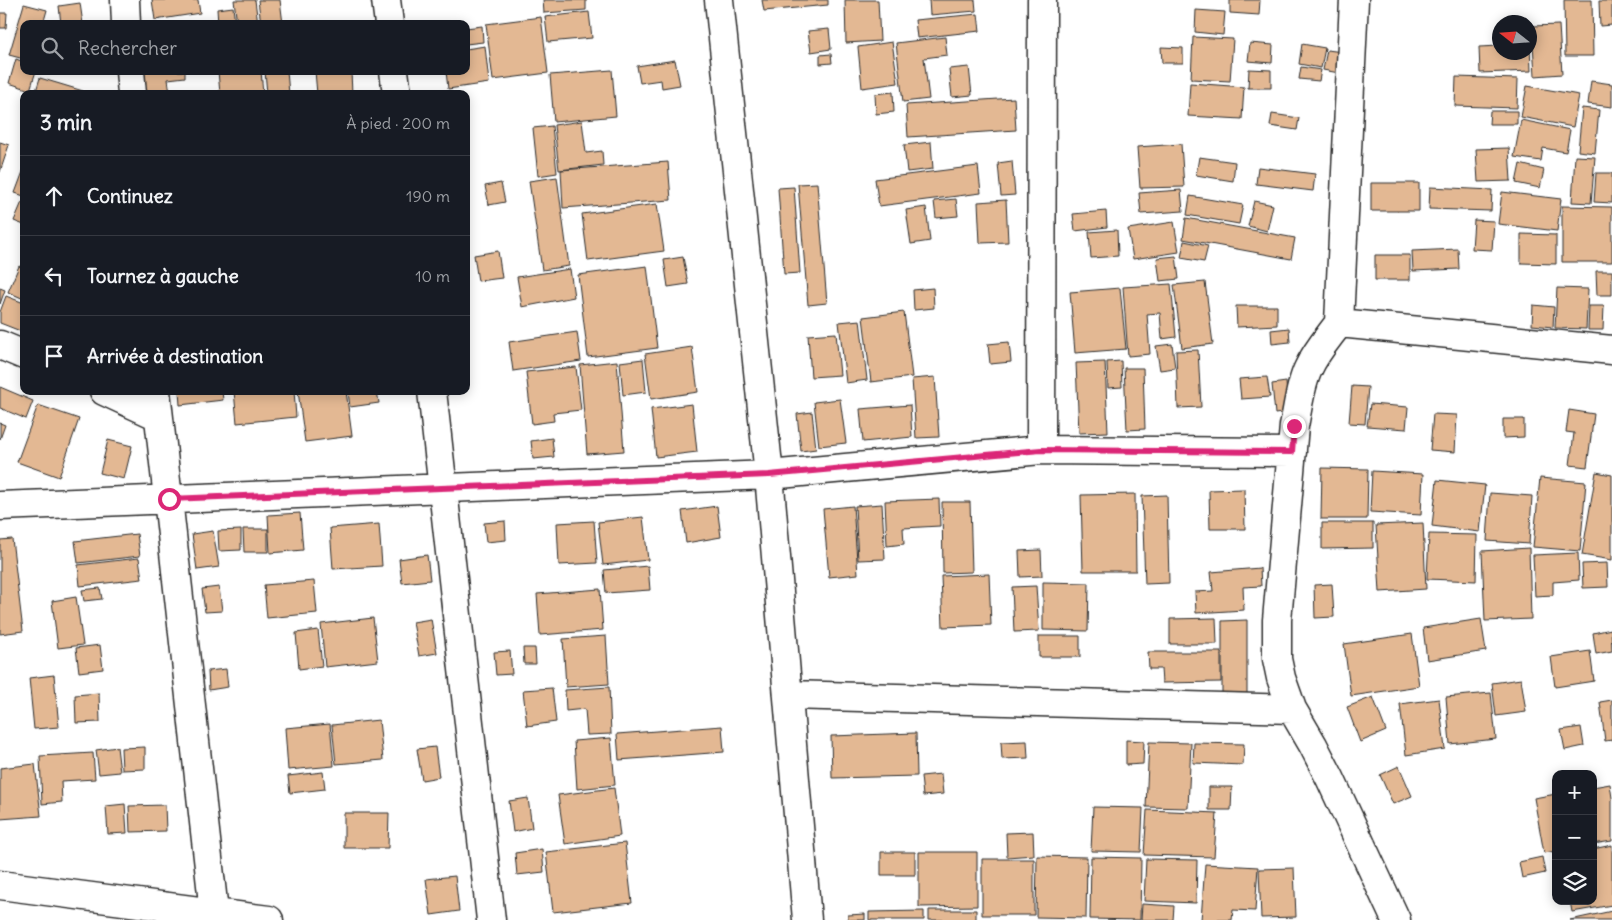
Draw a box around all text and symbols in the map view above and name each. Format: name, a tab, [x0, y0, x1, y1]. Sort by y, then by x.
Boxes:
north arrow	[1492, 15, 1537, 60]
search box	[20, 20, 470, 75]
icon: search	[38, 34, 66, 62]
text: Rechercher	[78, 36, 177, 60]
text: 3 min	[40, 109, 92, 136]
text: À pied · 200 m	[346, 113, 450, 133]
icon: ahead	[40, 182, 68, 210]
text: Continuez	[87, 184, 173, 208]
text: 190 m	[406, 186, 450, 206]
icon: left	[40, 262, 68, 290]
text: Tournez à gauche	[87, 264, 239, 288]
text: 10 m	[415, 266, 450, 286]
icon: arrive	[40, 342, 68, 370]
text: Arrivée à destination	[87, 344, 263, 368]
route end	[1283, 415, 1306, 438]
route start	[158, 488, 181, 511]
map controls	[1552, 770, 1597, 905]
button: +	[1552, 770, 1597, 815]
button: −	[1552, 815, 1597, 860]
button: layers	[1552, 860, 1597, 905]

